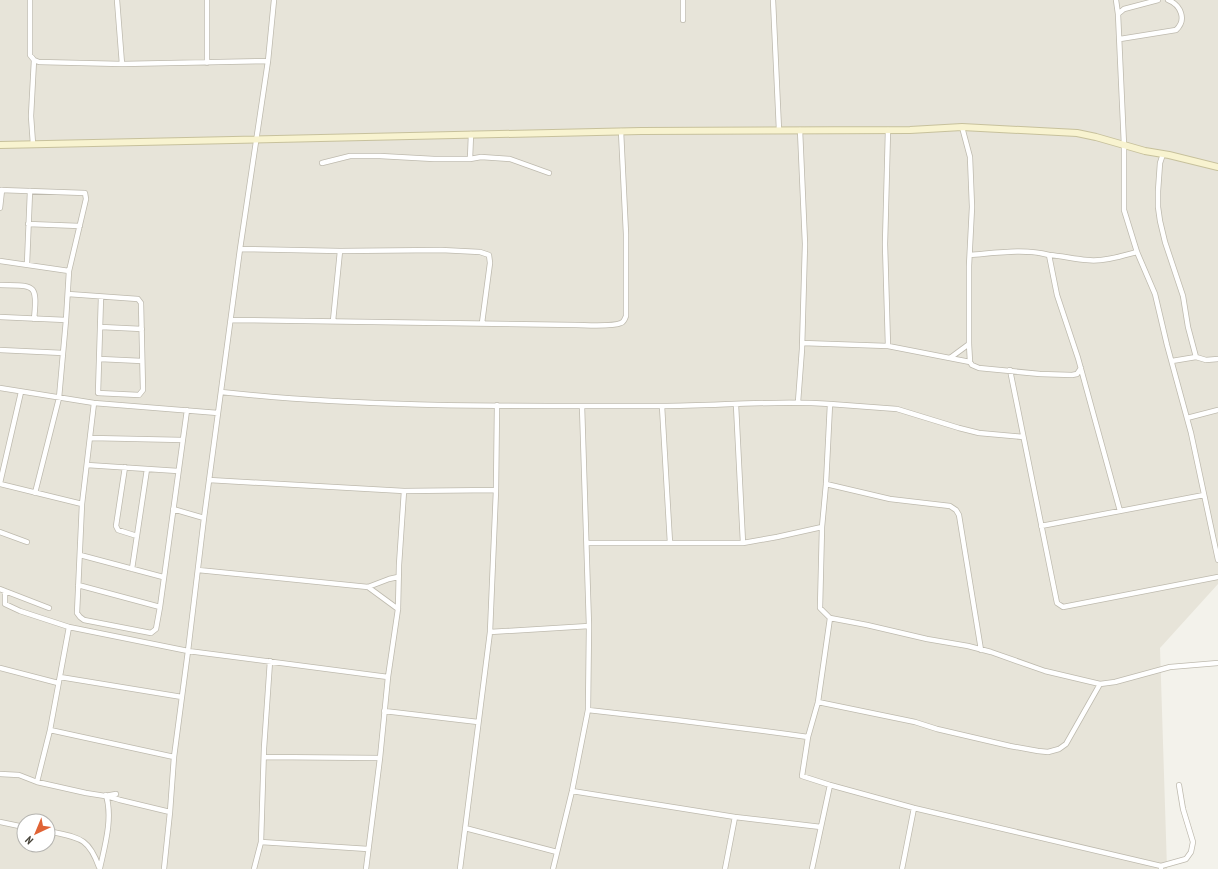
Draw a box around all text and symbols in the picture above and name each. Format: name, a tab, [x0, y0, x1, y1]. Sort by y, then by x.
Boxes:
north arrow	[16, 813, 56, 853]
text: N	[22, 833, 36, 847]

